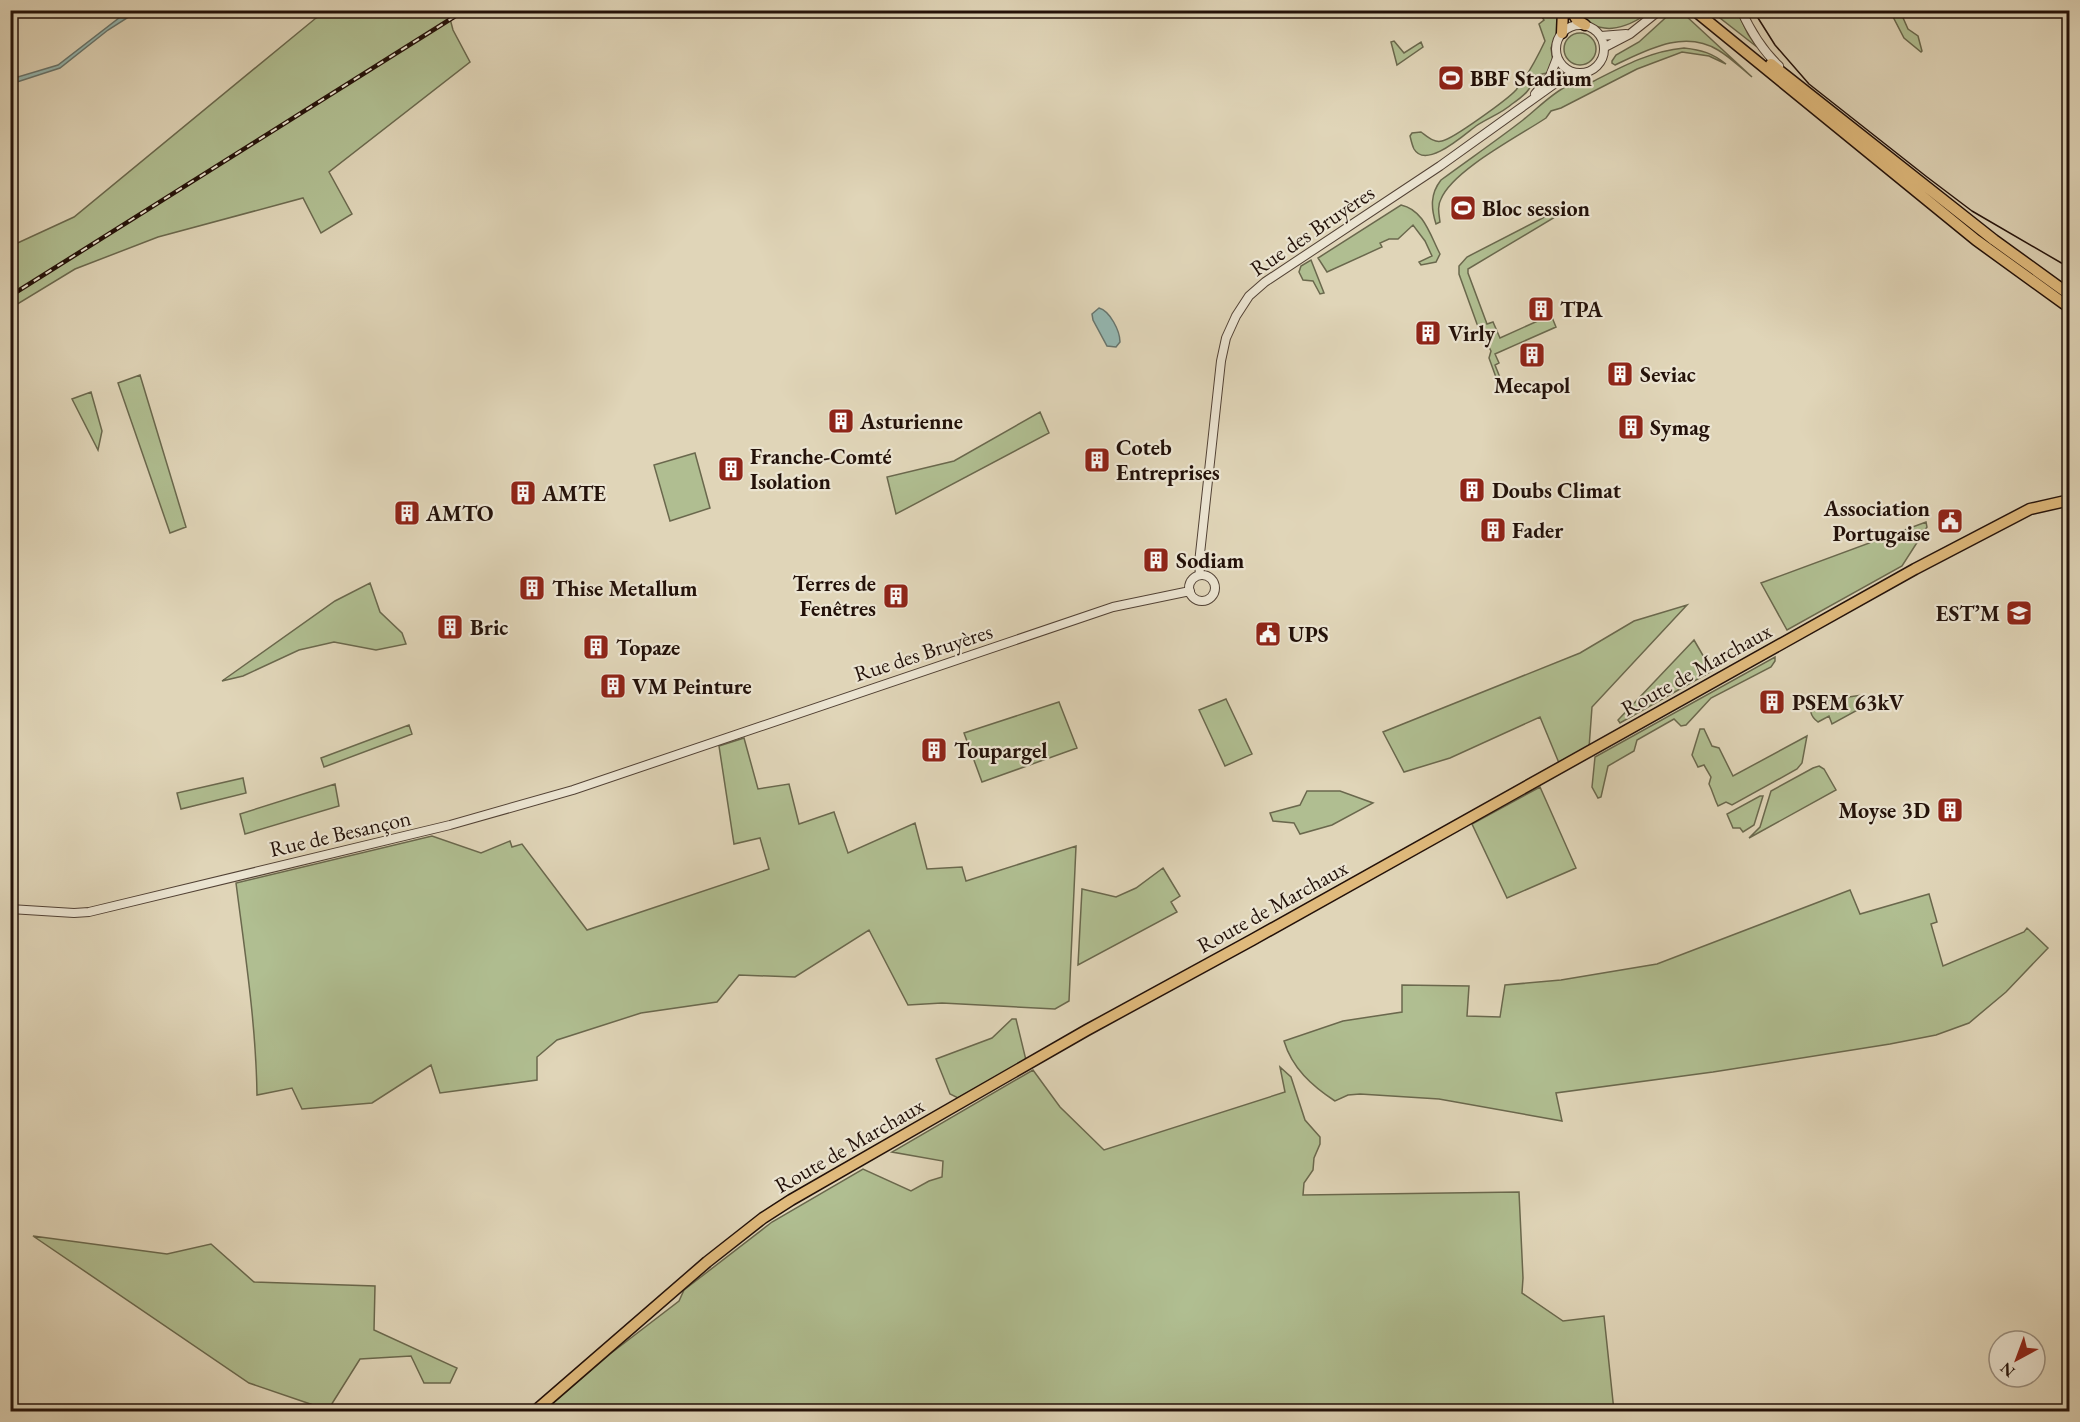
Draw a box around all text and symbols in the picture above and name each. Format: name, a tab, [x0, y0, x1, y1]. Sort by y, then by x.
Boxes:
sports icon: BBF Stadium	[1436, 63, 1466, 93]
place label: BBF Stadium	[1470, 64, 1592, 93]
street label: Rue des Bruyères	[1244, 178, 1380, 283]
sports icon: Bloc session	[1448, 193, 1478, 223]
place label: Bloc session	[1482, 194, 1590, 223]
building icon: TPA	[1526, 294, 1556, 324]
place label: TPA	[1560, 295, 1603, 324]
building icon: Virly	[1413, 318, 1443, 348]
place label: Virly	[1448, 319, 1496, 348]
building icon: Mecapol	[1517, 340, 1547, 370]
building icon: Seviac	[1605, 359, 1635, 389]
place label: Seviac	[1640, 360, 1696, 389]
place label: Mecapol	[1494, 371, 1570, 400]
building icon: Asturienne	[826, 406, 856, 436]
place label: Asturienne	[859, 407, 963, 436]
building icon: Symag	[1616, 412, 1646, 442]
place label: Symag	[1650, 413, 1711, 442]
place label: Coteb Entreprises	[1116, 433, 1220, 487]
place label: Franche-Comté Isolation	[750, 442, 892, 496]
building icon: Coteb Entreprises	[1082, 445, 1112, 475]
building icon: Franche-Comté Isolation	[716, 454, 746, 484]
building icon: Doubs Climat	[1457, 475, 1487, 505]
place label: Doubs Climat	[1492, 476, 1622, 505]
building icon: AMTE	[508, 478, 538, 508]
place label: AMTE	[541, 479, 606, 508]
place label: Association Portugaise	[1823, 494, 1931, 548]
building icon: AMTO	[392, 498, 422, 528]
place label: AMTO	[425, 499, 494, 528]
public building icon: Association Portugaise	[1935, 506, 1965, 536]
building icon: Fader	[1478, 515, 1508, 545]
place label: Fader	[1512, 516, 1564, 545]
building icon: Sodiam	[1141, 545, 1171, 575]
place label: Sodiam	[1176, 546, 1244, 575]
place label: Terres de Fenêtres	[792, 569, 876, 623]
building icon: Thise Metallum	[517, 573, 547, 603]
place label: Thise Metallum	[552, 574, 698, 603]
building icon: Terres de Fenêtres	[881, 581, 911, 611]
school or university icon: EST’M	[2004, 598, 2034, 628]
place label: EST’M	[1936, 599, 2000, 628]
building icon: Bric	[435, 612, 465, 642]
place label: Bric	[470, 613, 508, 642]
street label: Rue des Bruyères	[850, 616, 996, 689]
street label: Route de Marchaux	[1616, 616, 1777, 723]
public building icon: UPS	[1253, 619, 1283, 649]
place label: UPS	[1288, 620, 1329, 649]
building icon: Topaze	[581, 632, 611, 662]
place label: Topaze	[616, 633, 680, 662]
building icon: VM Peinture	[598, 671, 628, 701]
place label: VM Peinture	[632, 672, 752, 701]
building icon: PSEM 63kV	[1757, 687, 1787, 717]
place label: PSEM 63kV	[1792, 688, 1905, 717]
building icon: Toupargel	[919, 735, 949, 765]
place label: Toupargel	[954, 736, 1047, 765]
building icon: Moyse 3D	[1935, 795, 1965, 825]
place label: Moyse 3D	[1838, 796, 1930, 825]
street label: Rue de Besançon	[267, 803, 414, 864]
street label: Route de Marchaux	[1192, 853, 1353, 960]
street label: Route de Marchaux	[769, 1091, 930, 1200]
north arrow	[1987, 1329, 2047, 1389]
text: N	[1996, 1358, 2019, 1382]

